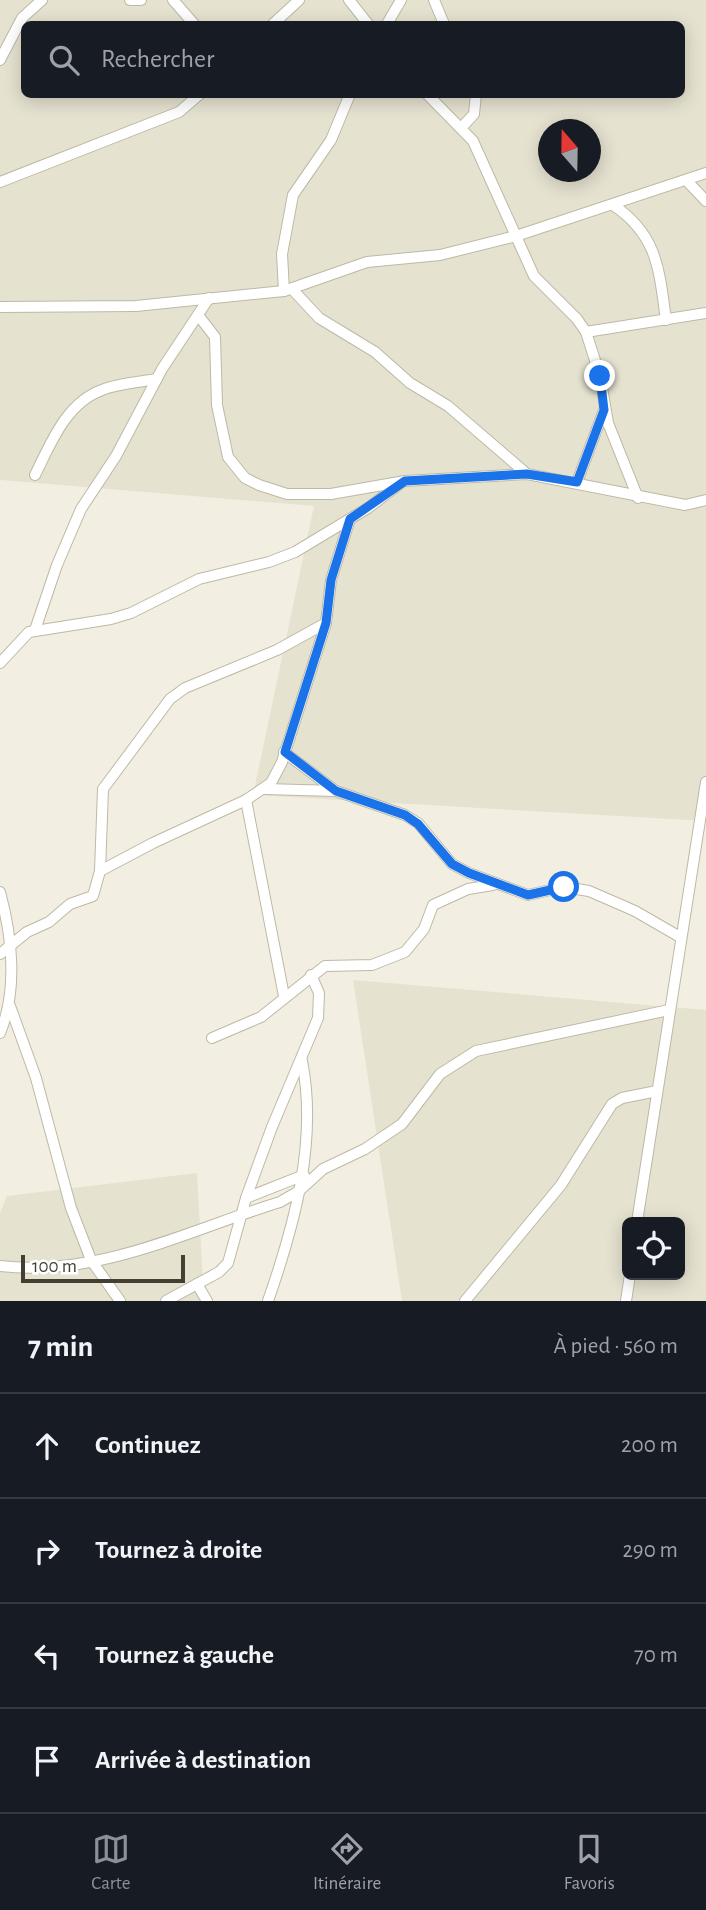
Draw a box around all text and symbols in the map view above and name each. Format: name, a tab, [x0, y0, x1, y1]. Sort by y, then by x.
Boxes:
search box	[21, 21, 685, 98]
icon: search	[45, 41, 83, 79]
text: Rechercher	[101, 46, 214, 72]
north arrow	[538, 119, 601, 182]
route end	[584, 360, 615, 391]
route start	[548, 871, 579, 902]
map controls	[622, 1217, 685, 1280]
button: locate	[622, 1217, 685, 1280]
scale bar	[21, 1252, 186, 1284]
text: 100 m	[32, 1257, 77, 1276]
text: 7 min	[28, 1332, 93, 1362]
text: À pied · 560 m	[554, 1335, 678, 1358]
icon: ahead	[28, 1427, 66, 1465]
text: Continuez	[95, 1432, 201, 1458]
text: 200 m	[621, 1434, 678, 1457]
icon: right	[28, 1532, 66, 1570]
text: Tournez à droite	[95, 1537, 262, 1563]
text: 290 m	[622, 1539, 678, 1562]
icon: left	[28, 1637, 66, 1675]
text: Tournez à gauche	[95, 1642, 274, 1668]
text: 70 m	[634, 1644, 678, 1667]
icon: arrive	[28, 1742, 66, 1780]
text: Arrivée à destination	[95, 1747, 311, 1773]
tab: Carte	[91, 1830, 130, 1895]
tab: Itinéraire	[313, 1830, 381, 1895]
tab: Favoris	[564, 1830, 615, 1895]

